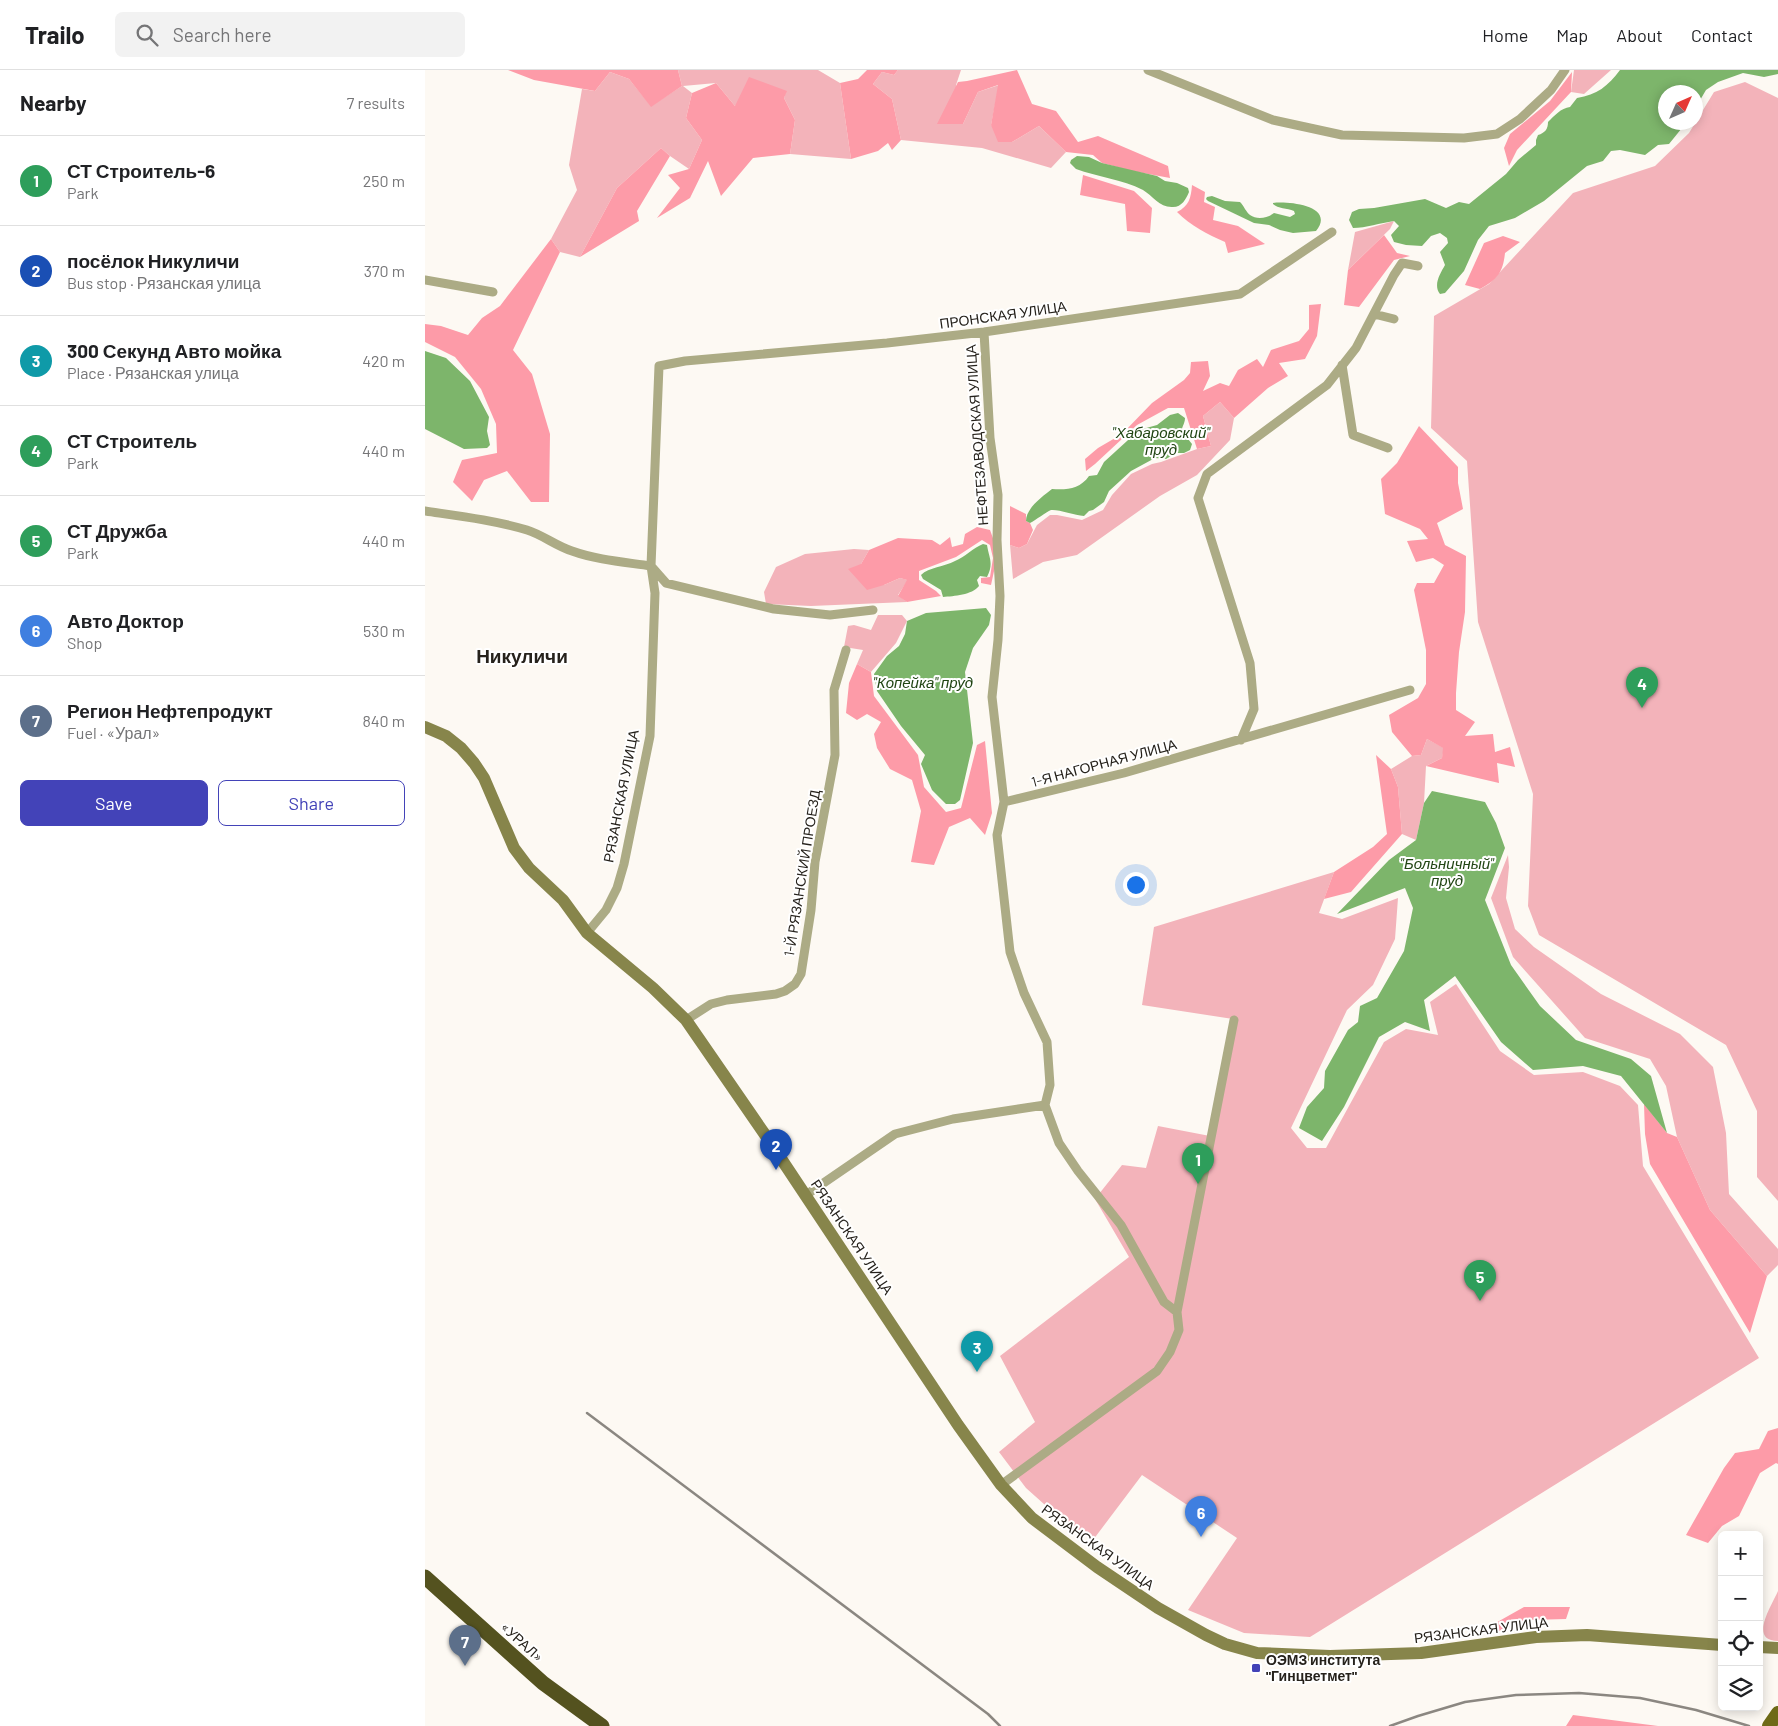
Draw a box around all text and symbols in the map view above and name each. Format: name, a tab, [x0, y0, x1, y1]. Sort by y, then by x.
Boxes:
search box	[115, 12, 465, 57]
text: Trailo	[25, 20, 85, 49]
icon: search	[133, 21, 161, 49]
text: Search here	[173, 23, 272, 46]
text: Home	[1482, 24, 1528, 46]
text: Map	[1556, 24, 1588, 46]
text: About	[1616, 24, 1663, 46]
text: Contact	[1691, 24, 1753, 46]
north arrow	[1658, 85, 1703, 130]
text: Nearby	[20, 90, 86, 115]
text: 7 results	[347, 93, 405, 112]
text: СТ Строитель-6	[67, 159, 215, 182]
text: 1	[33, 171, 39, 190]
text: 250 m	[363, 171, 405, 190]
text: Park	[67, 183, 98, 202]
text: посёлок Никуличи	[67, 249, 239, 272]
text: 2	[32, 261, 40, 280]
text: 370 m	[364, 261, 405, 280]
text: Bus stop · Рязанская улица	[67, 273, 261, 292]
street label: ПРОНСКАЯ УЛИЦА	[938, 297, 1068, 332]
text: 300 Секунд Авто мойка	[67, 339, 281, 362]
street label: НЕФТЕЗАВОДСКАЯ УЛИЦА	[962, 343, 991, 526]
text: 3	[32, 351, 40, 370]
text: 420 m	[362, 351, 405, 370]
text: Place · Рязанская улица	[67, 363, 239, 382]
water label: "Хабаровский" пруд	[1112, 423, 1211, 458]
text: СТ Строитель	[67, 429, 197, 452]
text: 4	[31, 441, 41, 460]
text: 440 m	[362, 441, 405, 460]
text: Park	[67, 453, 98, 472]
text: СТ Дружба	[67, 519, 167, 542]
text: 5	[32, 531, 40, 550]
text: 440 m	[362, 531, 405, 550]
text: Park	[67, 543, 98, 562]
text: Авто Доктор	[67, 609, 184, 632]
text: 6	[32, 621, 40, 640]
text: 530 m	[363, 621, 405, 640]
text: Shop	[67, 633, 102, 652]
district label: Никуличи	[476, 644, 568, 667]
pin: 4	[1626, 667, 1658, 708]
water label: "Копейка" пруд	[873, 673, 973, 691]
text: Регион Нефтепродукт	[67, 699, 273, 722]
text: 7	[32, 711, 40, 730]
text: 840 m	[362, 711, 405, 730]
text: Fuel · «Урал»	[67, 723, 160, 742]
street label: РЯЗАНСКАЯ УЛИЦА	[599, 727, 642, 864]
street label: 1-Я НАГОРНАЯ УЛИЦА	[1029, 735, 1179, 790]
button: Save	[20, 780, 208, 826]
button: Share	[218, 780, 405, 826]
street label: 1-Й РЯЗАНСКИЙ ПРОЕЗД	[780, 788, 823, 957]
water label: "Больничный" пруд	[1400, 854, 1495, 889]
your location	[1123, 872, 1149, 898]
pin: 2	[760, 1129, 792, 1170]
pin: 1	[1182, 1143, 1214, 1184]
street label: РЯЗАНСКАЯ УЛИЦА	[808, 1176, 898, 1298]
pin: 5	[1464, 1260, 1496, 1301]
pin: 3	[961, 1331, 993, 1372]
pin: 6	[1185, 1496, 1217, 1537]
street label: РЯЗАНСКАЯ УЛИЦА	[1039, 1500, 1158, 1594]
map controls	[1718, 1531, 1763, 1711]
button: +	[1718, 1531, 1763, 1576]
button: −	[1718, 1576, 1763, 1621]
street label: РЯЗАНСКАЯ УЛИЦА	[1413, 1613, 1550, 1646]
street label: «УРАЛ»	[498, 1618, 547, 1665]
button: locate	[1718, 1621, 1763, 1666]
pin: 7	[449, 1625, 481, 1666]
place label: ОЭМЗ института "Гинцветмет"	[1266, 1651, 1380, 1684]
marker: ОЭМЗ института "Гинцветмет"	[1250, 1662, 1262, 1674]
button: layers	[1718, 1666, 1763, 1711]

